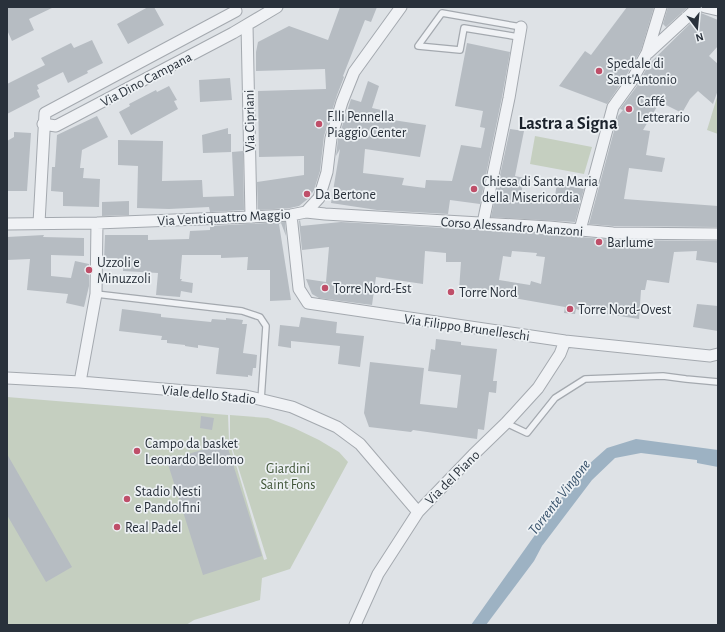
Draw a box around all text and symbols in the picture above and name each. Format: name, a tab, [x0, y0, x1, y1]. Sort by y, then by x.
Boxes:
north arrow	[677, 8, 717, 48]
text: N	[694, 31, 705, 43]
street label: Via Dino Campana	[99, 50, 195, 110]
place label: Spedale di Sant'Antonio	[607, 57, 677, 87]
marker: Spedale di Sant'Antonio	[594, 66, 604, 76]
street label: Via Cipriani	[242, 90, 258, 152]
place label: Caffé Letterario	[637, 95, 690, 125]
marker: Caffé Letterario	[624, 104, 634, 114]
place label: F.lli Pennella Piaggio Center	[327, 110, 407, 140]
district label: Lastra a Signa	[518, 115, 618, 133]
marker: F.lli Pennella Piaggio Center	[314, 119, 324, 129]
place label: Chiesa di Santa Maria della Misericordia	[482, 175, 599, 205]
marker: Chiesa di Santa Maria della Misericordia	[469, 184, 479, 194]
place label: Da Bertone	[315, 188, 376, 202]
marker: Da Bertone	[302, 189, 312, 199]
street label: Via Ventiquattro Maggio	[157, 208, 291, 228]
street label: Corso Alessandro Manzoni	[440, 215, 584, 239]
place label: Barlume	[607, 236, 654, 250]
marker: Barlume	[594, 237, 604, 247]
place label: Uzzoli e Minuzzoli	[97, 256, 151, 286]
marker: Uzzoli e Minuzzoli	[84, 265, 94, 275]
place label: Torre Nord-Est	[333, 282, 412, 296]
marker: Torre Nord-Est	[320, 283, 330, 293]
place label: Torre Nord	[459, 286, 517, 300]
marker: Torre Nord	[446, 287, 456, 297]
place label: Torre Nord-Ovest	[578, 303, 672, 317]
marker: Torre Nord-Ovest	[565, 304, 575, 314]
street label: Via Filippo Brunelleschi	[403, 312, 531, 344]
street label: Viale dello Stadio	[161, 383, 257, 407]
place label: Campo da basket Leonardo Bellomo	[145, 437, 244, 467]
marker: Campo da basket Leonardo Bellomo	[132, 446, 142, 456]
street label: Via del Piano	[423, 448, 483, 508]
water label: Torrente Vingone	[525, 457, 594, 538]
park label: Giardini Saint Fons	[261, 462, 315, 492]
place label: Stadio Nesti e Pandolfini	[135, 485, 201, 515]
marker: Stadio Nesti e Pandolfini	[122, 494, 132, 504]
place label: Real Padel	[125, 521, 182, 535]
marker: Real Padel	[112, 522, 122, 532]

